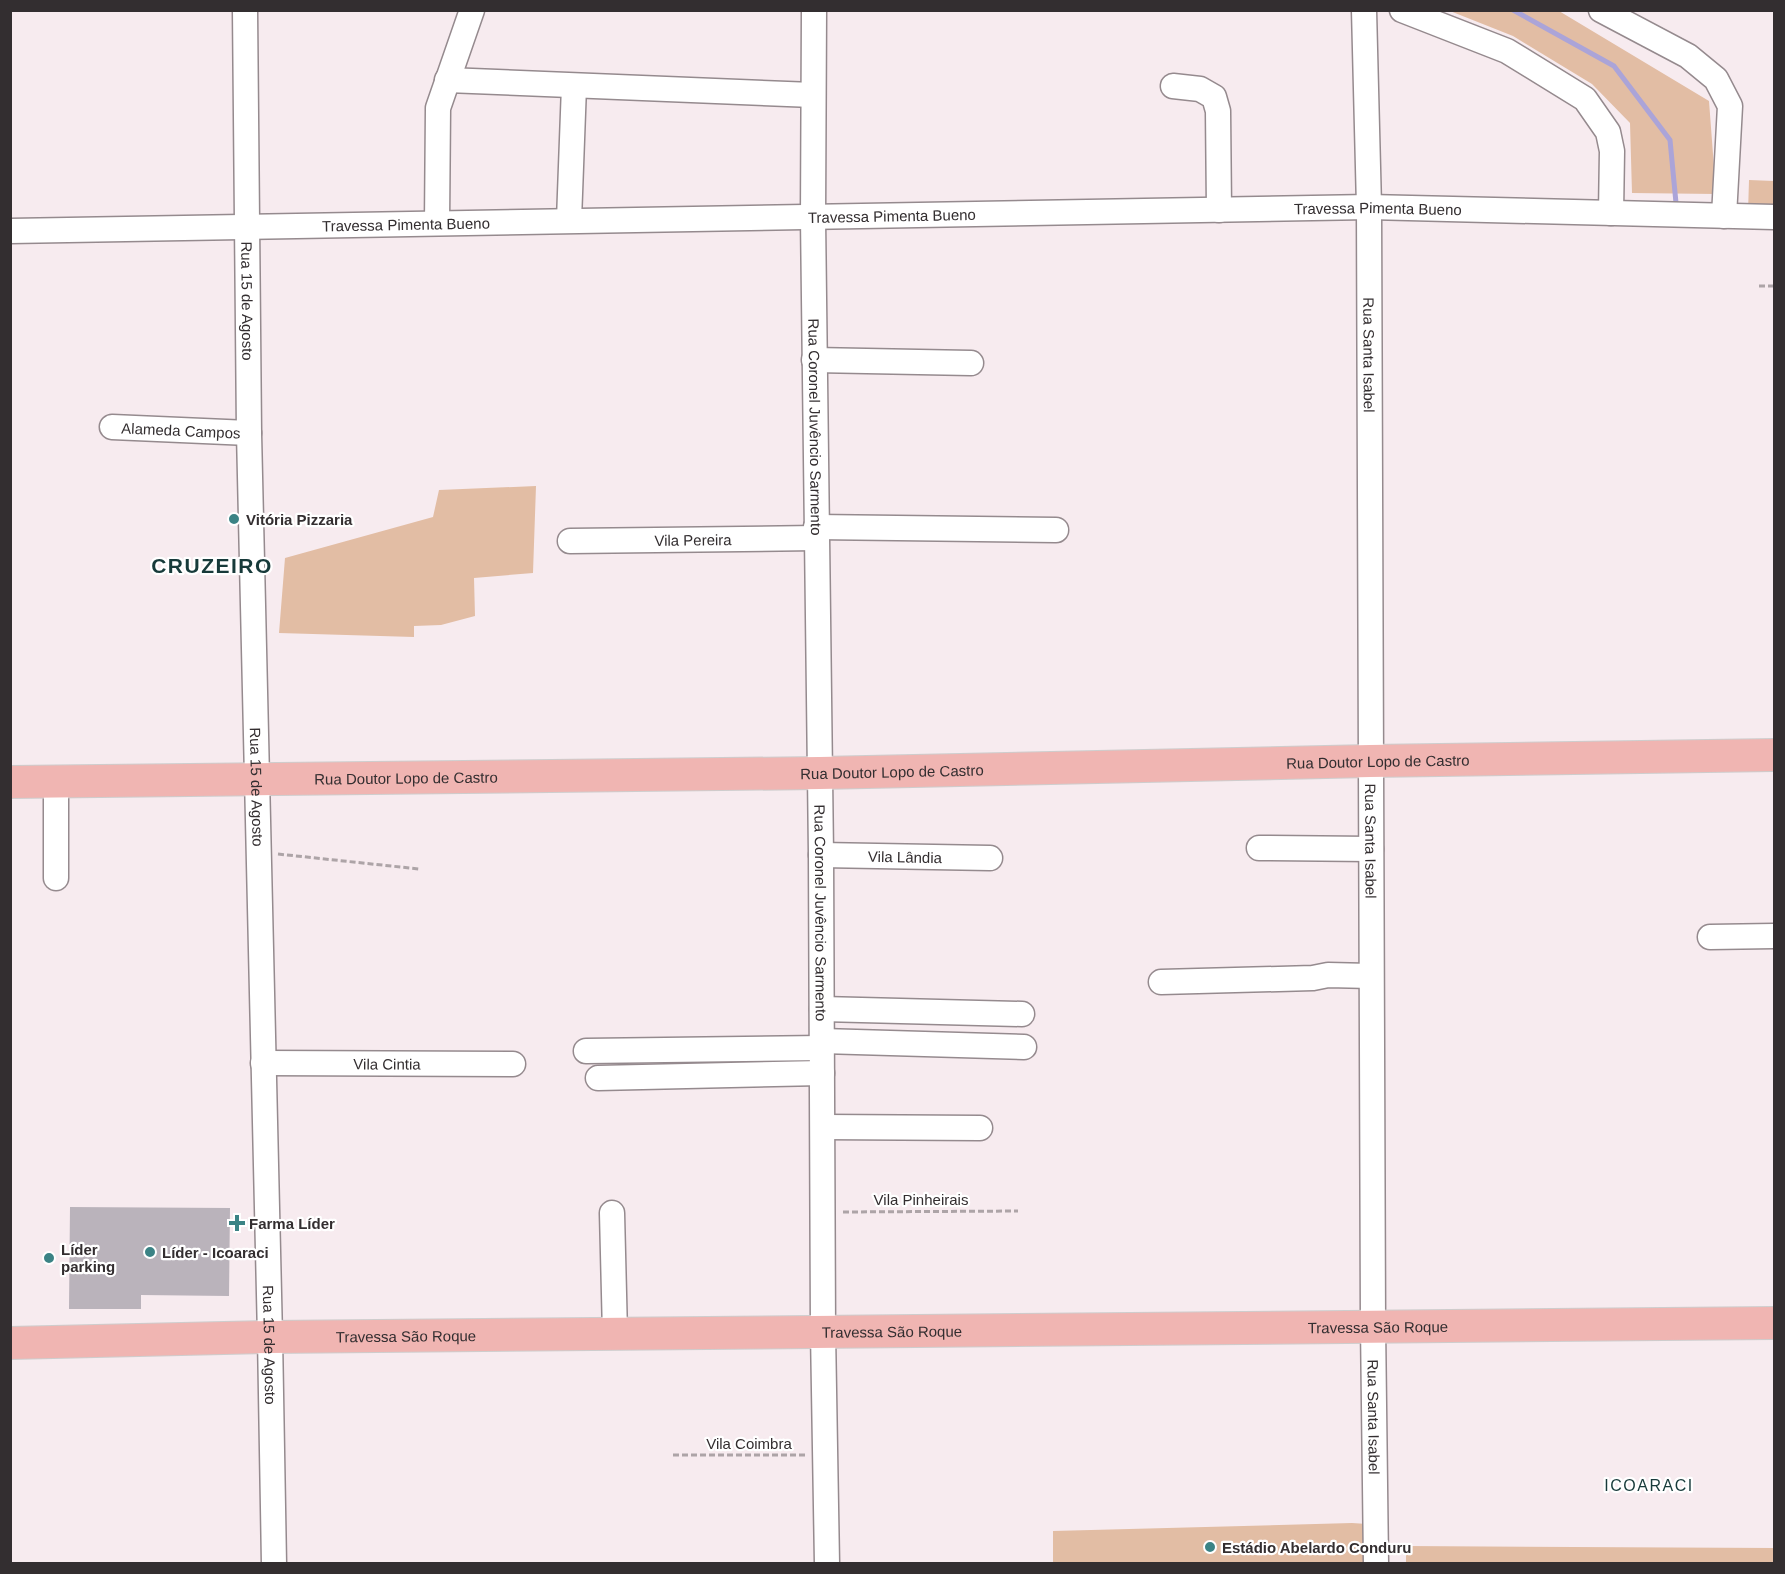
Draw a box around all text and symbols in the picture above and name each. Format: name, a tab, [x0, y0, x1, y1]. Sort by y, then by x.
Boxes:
street label: Travessa Pimenta Bueno	[1294, 198, 1462, 218]
street label: Travessa Pimenta Bueno	[808, 205, 976, 225]
street label: Travessa Pimenta Bueno	[322, 214, 490, 234]
street label: Rua 15 de Agosto	[239, 241, 257, 361]
street label: Rua Santa Isabel	[1361, 297, 1378, 413]
street label: Rua Coronel Juvêncio Sarmento	[806, 318, 825, 536]
street label: Alameda Campos	[121, 419, 241, 441]
place label: Vitória Pizzaria	[246, 511, 353, 528]
marker: Vitória Pizzaria	[227, 512, 241, 526]
street label: Vila Pereira	[654, 531, 732, 548]
district label: CRUZEIRO	[151, 554, 273, 577]
street label: Rua 15 de Agosto	[247, 727, 267, 847]
street label: Rua Doutor Lopo de Castro	[1286, 751, 1470, 771]
street label: Rua Doutor Lopo de Castro	[800, 761, 984, 782]
street label: Rua Doutor Lopo de Castro	[314, 768, 498, 787]
street label: Rua Santa Isabel	[1363, 783, 1380, 899]
street label: Rua Coronel Juvêncio Sarmento	[812, 804, 830, 1021]
street label: Vila Lândia	[868, 847, 943, 866]
street label: Vila Cintia	[353, 1055, 421, 1072]
street label: Vila Pinheirais	[874, 1191, 968, 1208]
place label: Farma Líder	[249, 1215, 335, 1232]
marker: Farma Líder	[230, 1216, 244, 1230]
place label: Líder parking	[61, 1241, 115, 1275]
place label: Líder - Icoaraci	[162, 1244, 269, 1261]
marker: Líder - Icoaraci	[143, 1245, 157, 1259]
marker: Líder parking	[42, 1251, 56, 1265]
street label: Rua 15 de Agosto	[260, 1285, 280, 1405]
street label: Travessa São Roque	[1308, 1318, 1448, 1336]
street label: Travessa São Roque	[822, 1322, 962, 1340]
street label: Travessa São Roque	[336, 1327, 476, 1345]
street label: Rua Santa Isabel	[1365, 1359, 1383, 1475]
street label: Vila Coimbra	[706, 1435, 792, 1452]
district label: ICOARACI	[1604, 1477, 1694, 1494]
place label: Estádio Abelardo Conduru	[1222, 1539, 1411, 1556]
marker: Estádio Abelardo Conduru	[1203, 1540, 1217, 1554]

